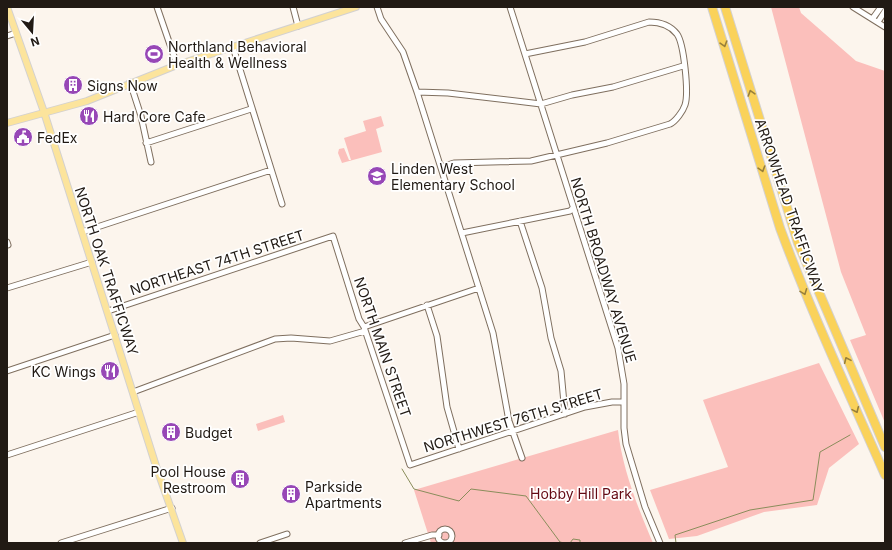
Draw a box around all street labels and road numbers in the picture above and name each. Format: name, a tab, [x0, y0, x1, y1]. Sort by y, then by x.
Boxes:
street label: ARROWHEAD TRAFFICWAY	[752, 116, 828, 296]
street label: NORTH BROADWAY AVENUE	[568, 175, 640, 365]
street label: NORTH OAK TRAFFICWAY	[72, 185, 142, 358]
street label: NORTHEAST 74TH STREET	[128, 226, 306, 298]
street label: NORTH MAIN STREET	[351, 275, 415, 419]
street label: NORTHWEST 76TH STREET	[421, 385, 605, 455]

